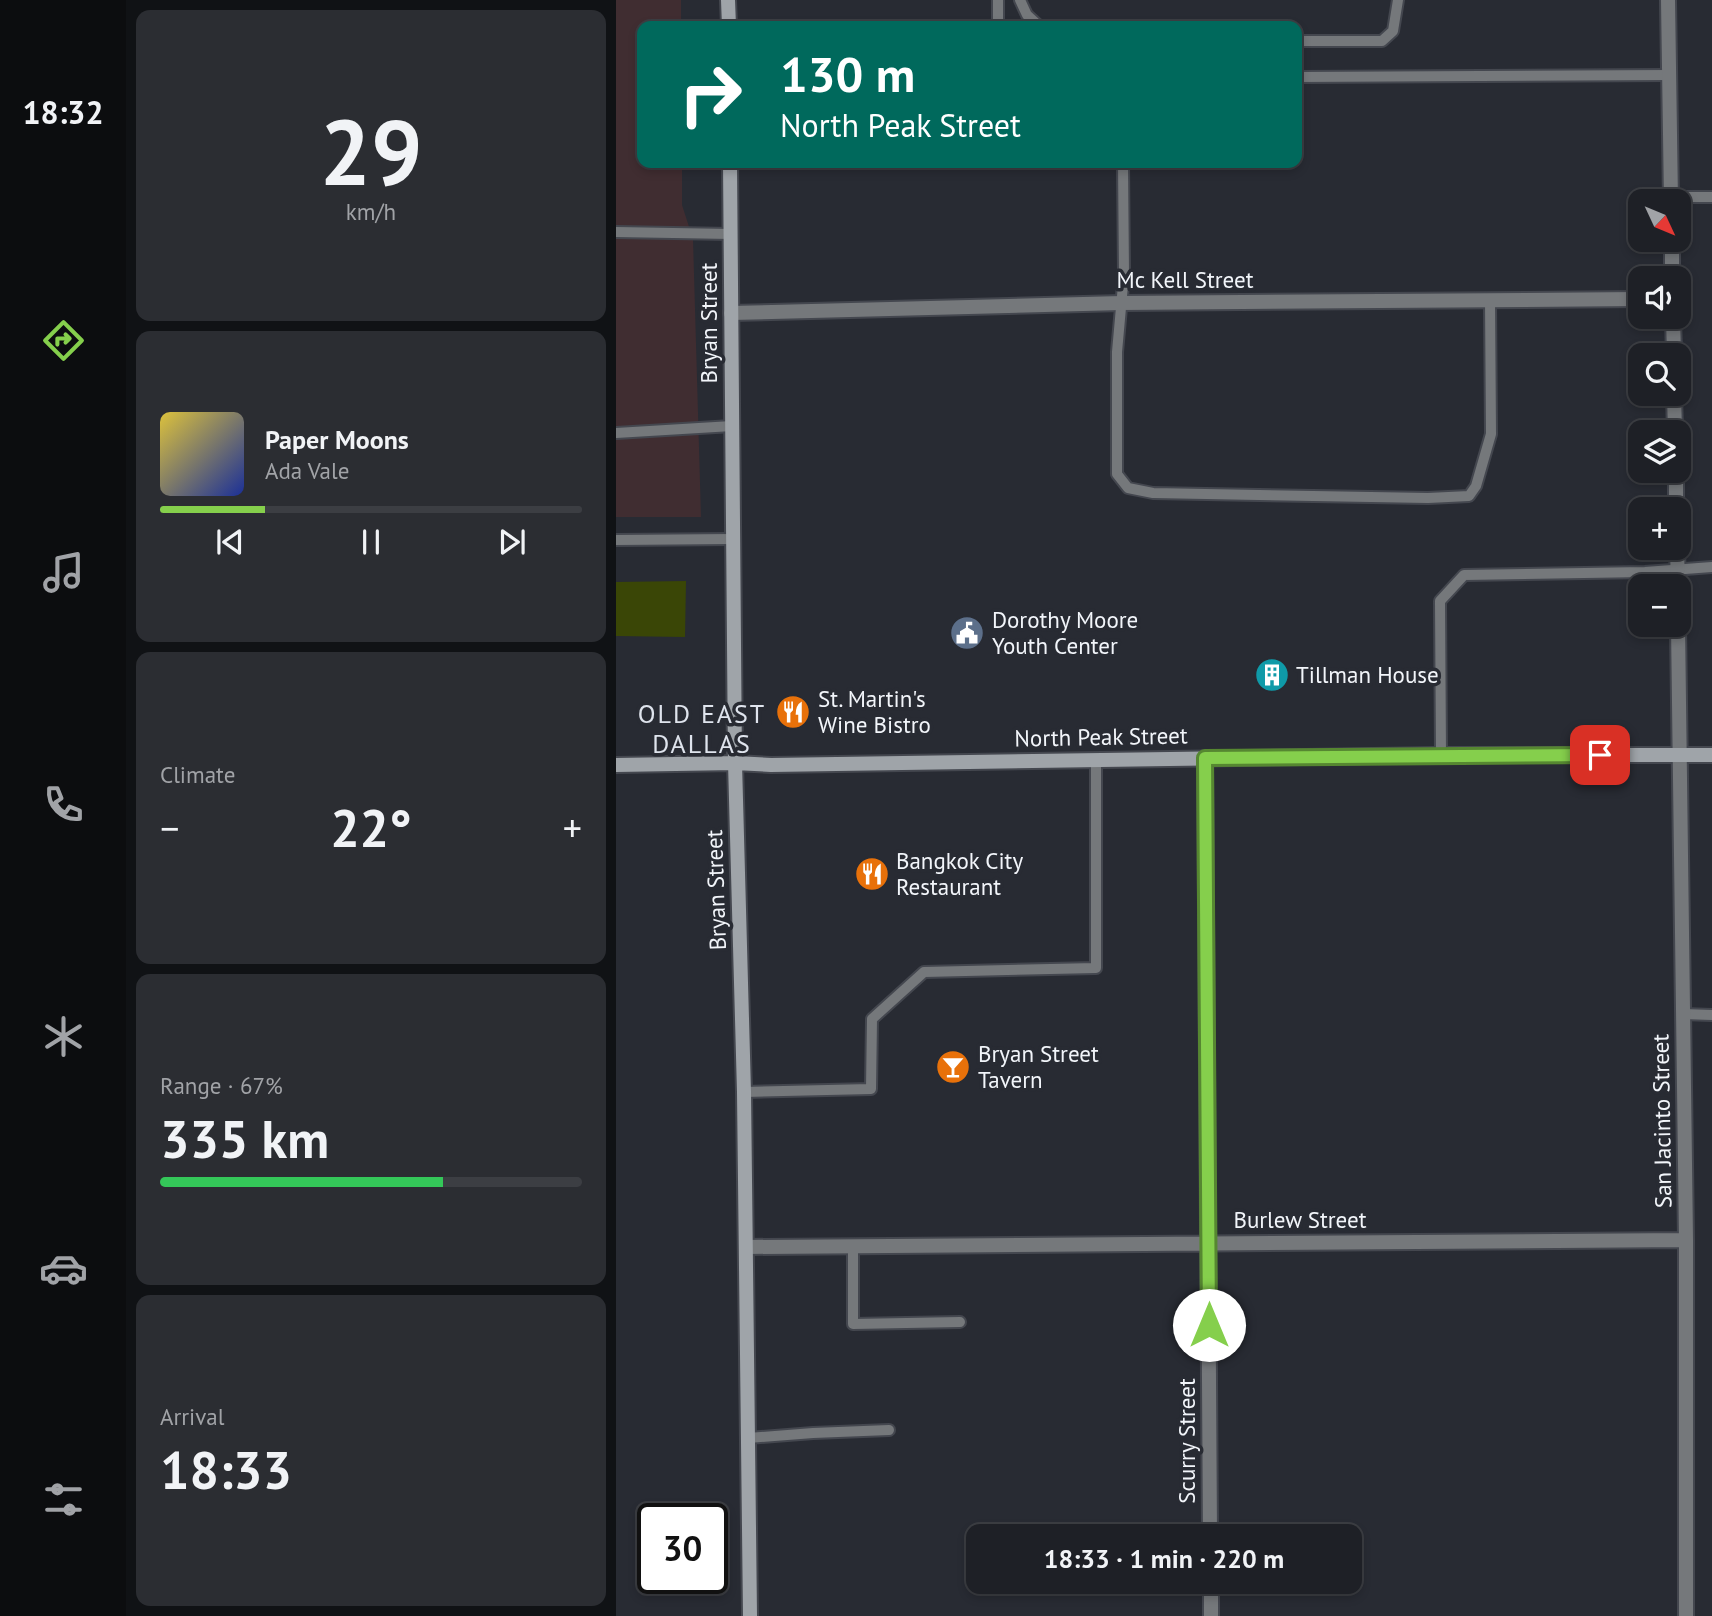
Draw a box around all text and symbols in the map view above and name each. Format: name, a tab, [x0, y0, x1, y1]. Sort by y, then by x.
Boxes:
text: 130 m	[780, 42, 915, 106]
icon: right	[665, 49, 756, 140]
text: 18:32	[22, 91, 104, 133]
text: 29	[319, 92, 423, 210]
text: North Peak Street	[780, 104, 1021, 146]
north arrow	[1628, 189, 1690, 252]
map controls	[1628, 189, 1691, 637]
text: km/h	[346, 197, 396, 226]
street label: Bryan Street	[694, 262, 723, 383]
street label: Mc Kell Street	[1116, 265, 1254, 294]
button: sound	[1628, 266, 1691, 329]
icon: directions	[39, 316, 88, 365]
button: search	[1628, 343, 1691, 406]
button: layers	[1628, 420, 1691, 483]
text: Paper Moons	[265, 423, 409, 456]
text: Ada Vale	[265, 456, 349, 485]
button: +	[1628, 497, 1691, 560]
icon: previous	[211, 523, 249, 561]
icon: pause	[352, 523, 390, 561]
icon: next	[493, 523, 531, 561]
icon: music	[39, 548, 88, 597]
button: −	[1628, 574, 1691, 637]
place label: Dorothy Moore Youth Center	[992, 605, 1138, 660]
public building icon: Dorothy Moore Youth Center	[948, 614, 986, 652]
building icon: Tillman House	[1253, 656, 1291, 694]
place label: Tillman House	[1296, 660, 1439, 689]
place label: St. Martin's Wine Bistro	[818, 684, 931, 739]
restaurant icon: St. Martin's Wine Bistro	[774, 693, 812, 731]
district label: OLD EAST DALLAS	[638, 697, 766, 760]
street label: North Peak Street	[1014, 720, 1188, 753]
pin	[1570, 725, 1630, 785]
icon: arrive	[1581, 736, 1619, 774]
text: Climate	[160, 760, 235, 789]
icon: phone	[39, 780, 88, 829]
text: 22°	[330, 794, 412, 861]
text: −	[160, 803, 179, 852]
text: +	[563, 803, 582, 852]
street label: Bryan Street	[699, 829, 732, 951]
place label: Bangkok City Restaurant	[896, 846, 1023, 901]
restaurant icon: Bangkok City Restaurant	[853, 855, 891, 893]
icon: climate	[39, 1012, 88, 1061]
street label: San Jacinto Street	[1645, 1033, 1678, 1208]
place label: Bryan Street Tavern	[978, 1039, 1099, 1094]
bar icon: Bryan Street Tavern	[934, 1048, 972, 1086]
text: Range · 67%	[160, 1071, 283, 1100]
text: 335 km	[160, 1105, 329, 1172]
street label: Burlew Street	[1233, 1205, 1367, 1234]
icon: car	[39, 1244, 88, 1293]
position arrow	[1172, 1288, 1246, 1362]
street label: Scurry Street	[1172, 1378, 1201, 1504]
text: Arrival	[160, 1402, 224, 1431]
text: 18:33	[160, 1436, 292, 1503]
icon: filters	[39, 1475, 88, 1524]
speed limit sign: 30	[637, 1503, 728, 1594]
text: 18:33 · 1 min · 220 m	[1044, 1542, 1284, 1575]

